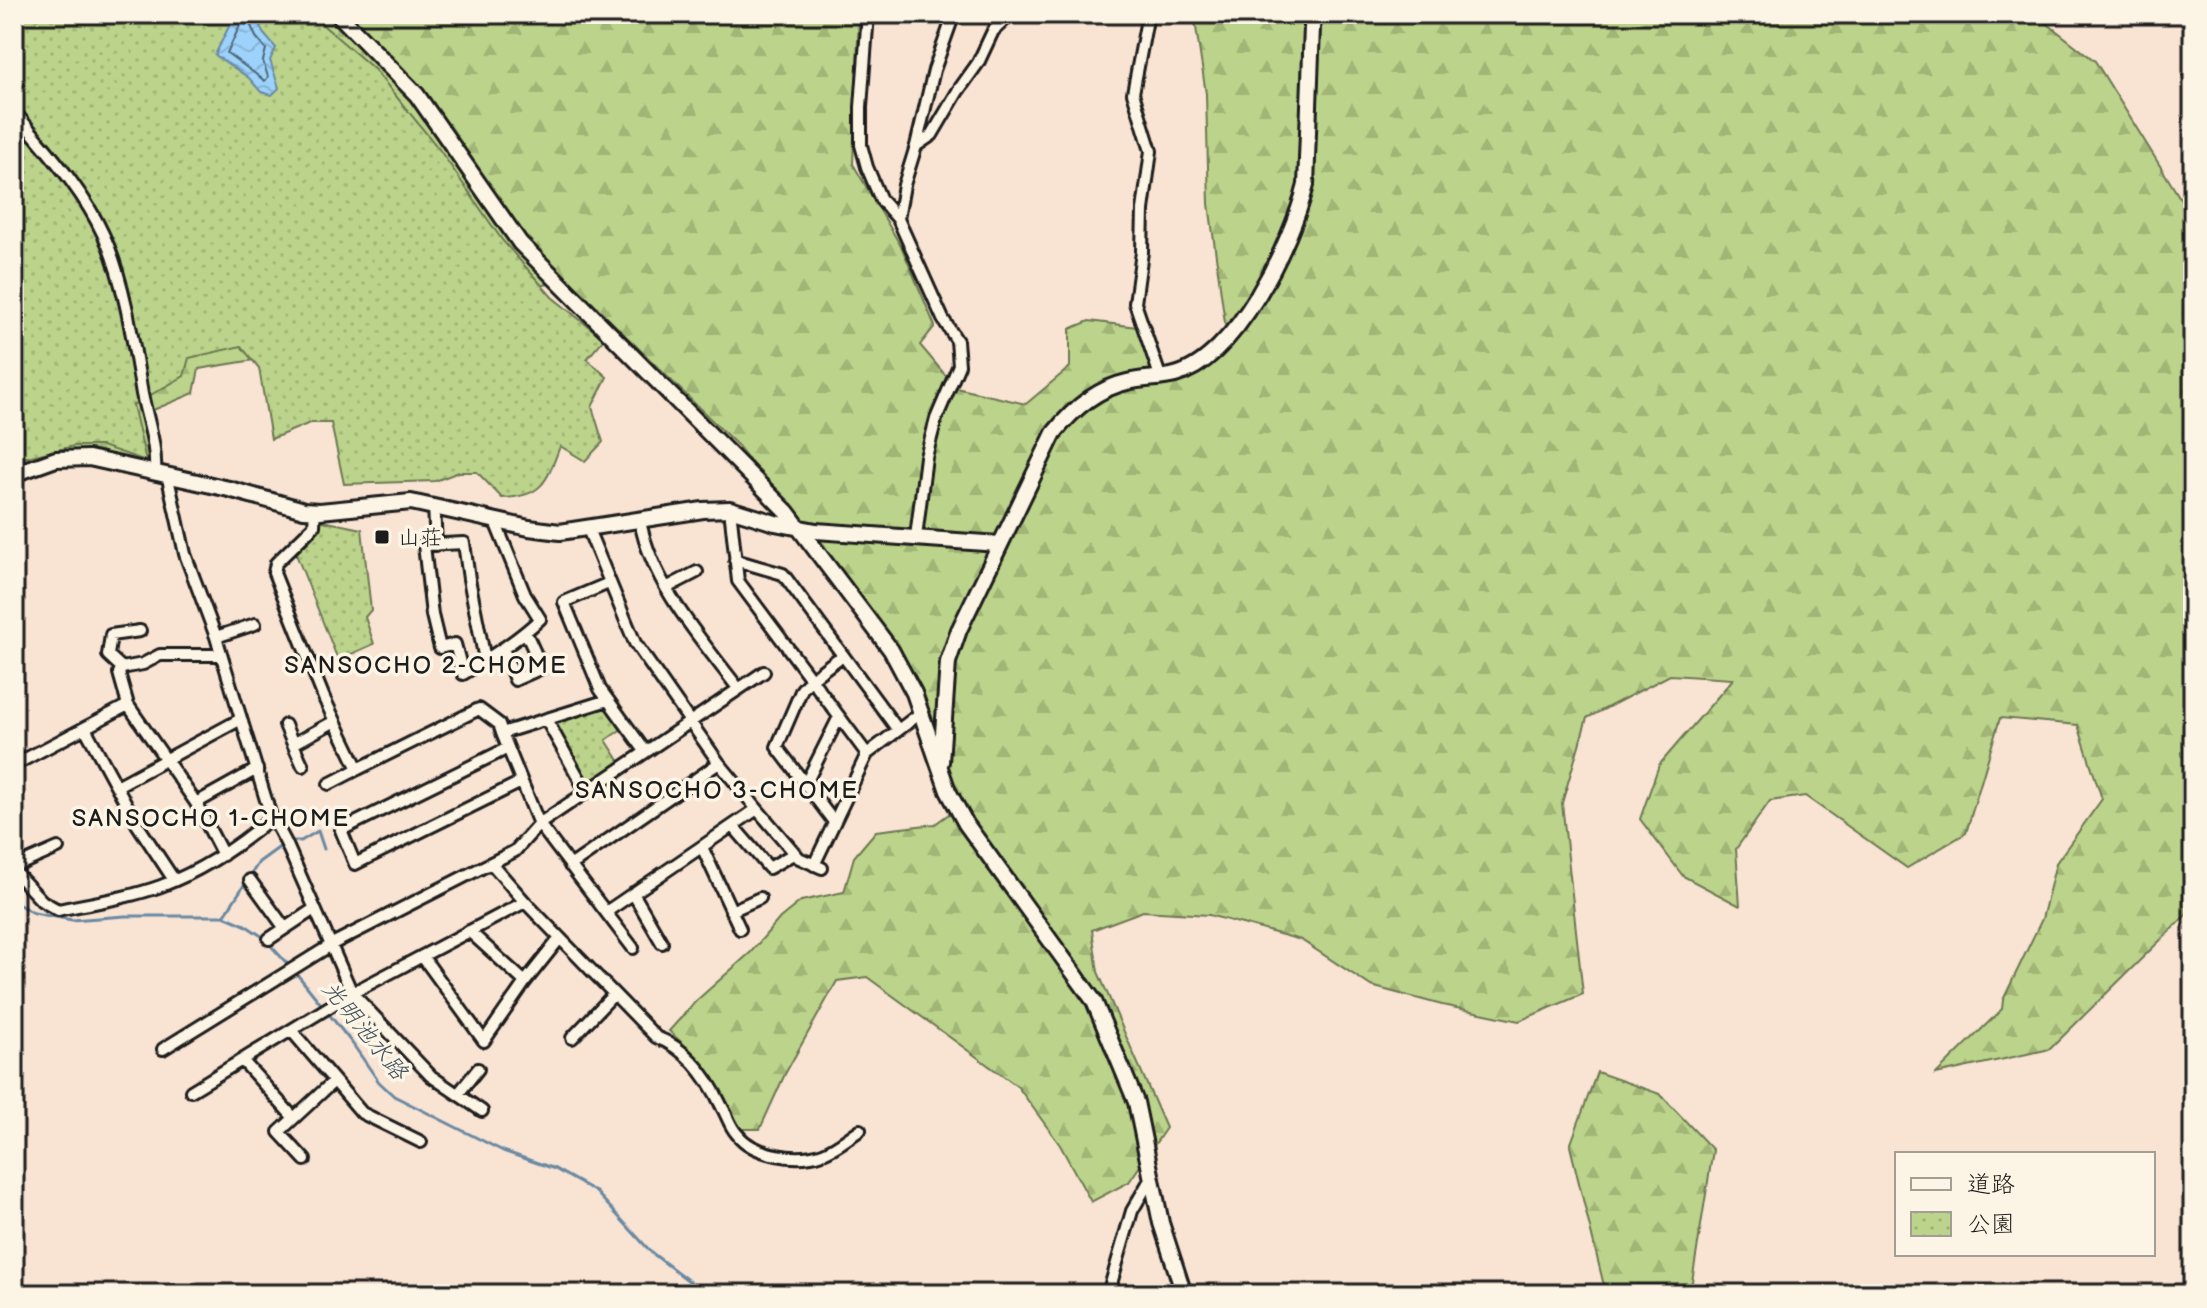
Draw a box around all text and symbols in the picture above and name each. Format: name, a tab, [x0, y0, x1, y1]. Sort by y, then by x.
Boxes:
place label: 山荘	[398, 525, 442, 552]
marker: 山荘	[373, 528, 391, 546]
district label: SANSOCHO 2-CHOME	[284, 651, 568, 680]
district label: SANSOCHO 3-CHOME	[575, 776, 859, 805]
district label: SANSOCHO 1-CHOME	[72, 804, 350, 833]
water label: 光明池水路	[316, 975, 415, 1088]
legend	[1895, 1152, 2155, 1256]
text: 道路	[1967, 1170, 2015, 1199]
text: 公園	[1967, 1210, 2015, 1239]

